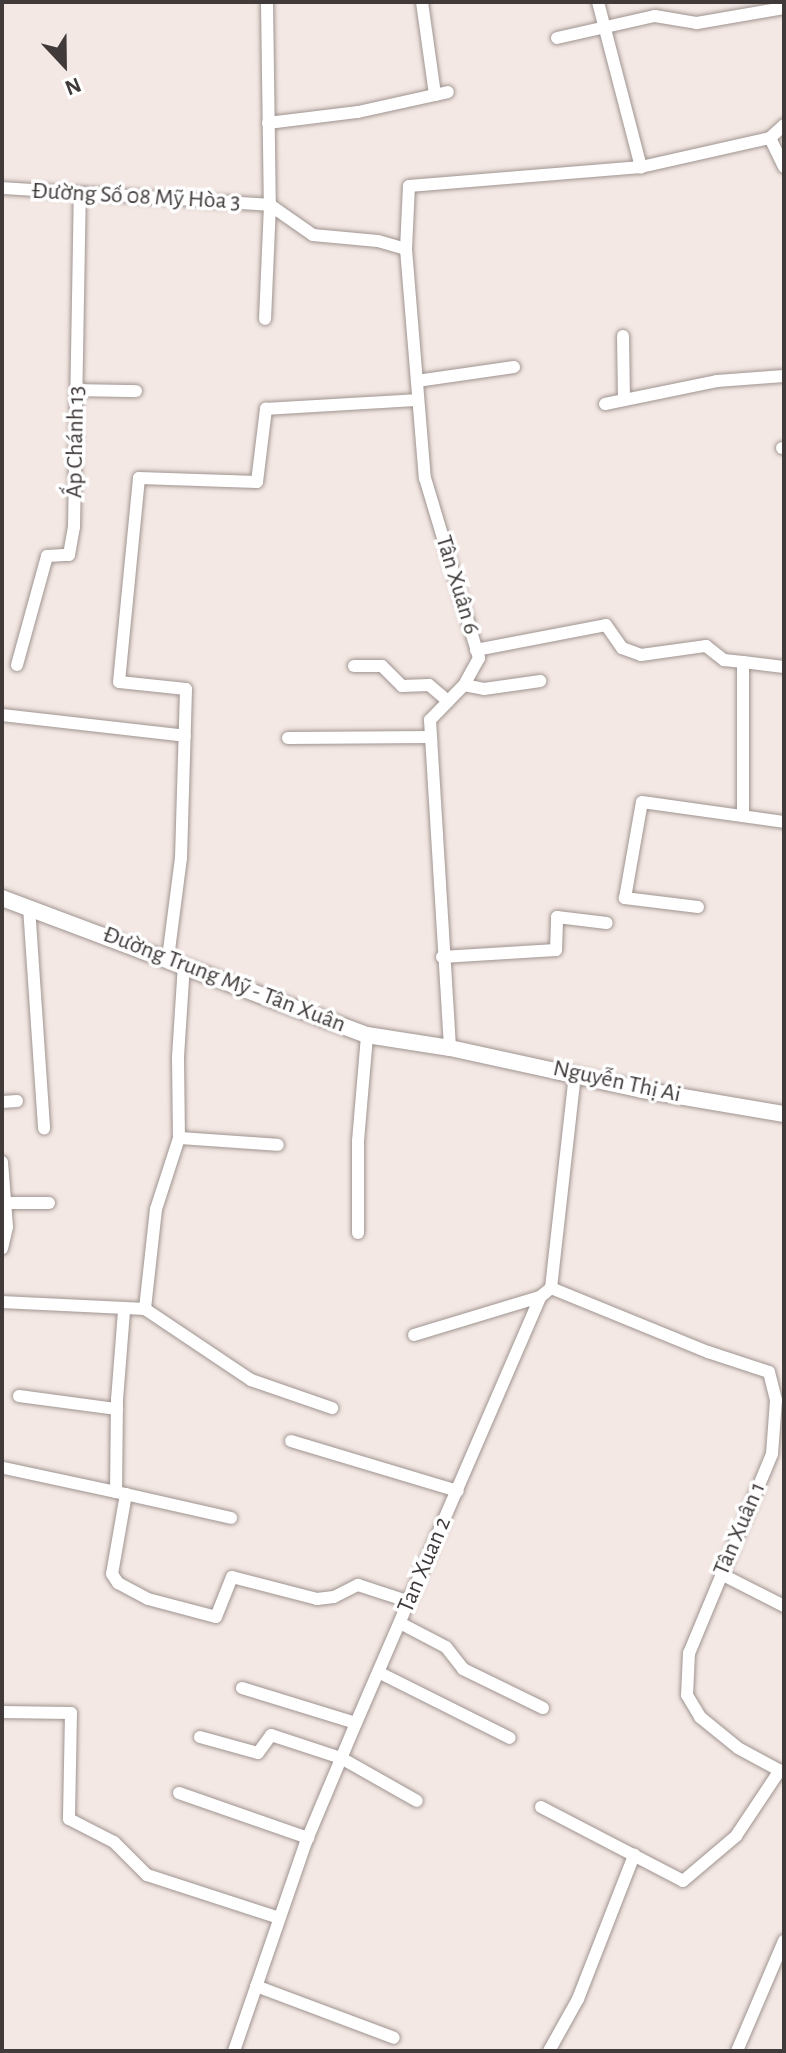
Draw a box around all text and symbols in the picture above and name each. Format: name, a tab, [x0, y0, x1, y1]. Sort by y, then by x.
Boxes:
north arrow	[24, 24, 104, 104]
text: N	[62, 73, 84, 99]
street label: Đường Số 08 Mỹ Hòa 3	[31, 177, 241, 217]
street label: Ấp Chánh 13	[61, 386, 91, 498]
street label: Tân Xuân 6	[428, 532, 486, 638]
street label: Đường Trung Mỹ - Tân Xuân	[98, 920, 350, 1040]
street label: Nguyễn Thị Ai	[550, 1054, 684, 1110]
street label: Tân Xuân 1	[707, 1478, 773, 1580]
street label: Tan Xuan 2	[392, 1513, 458, 1617]

